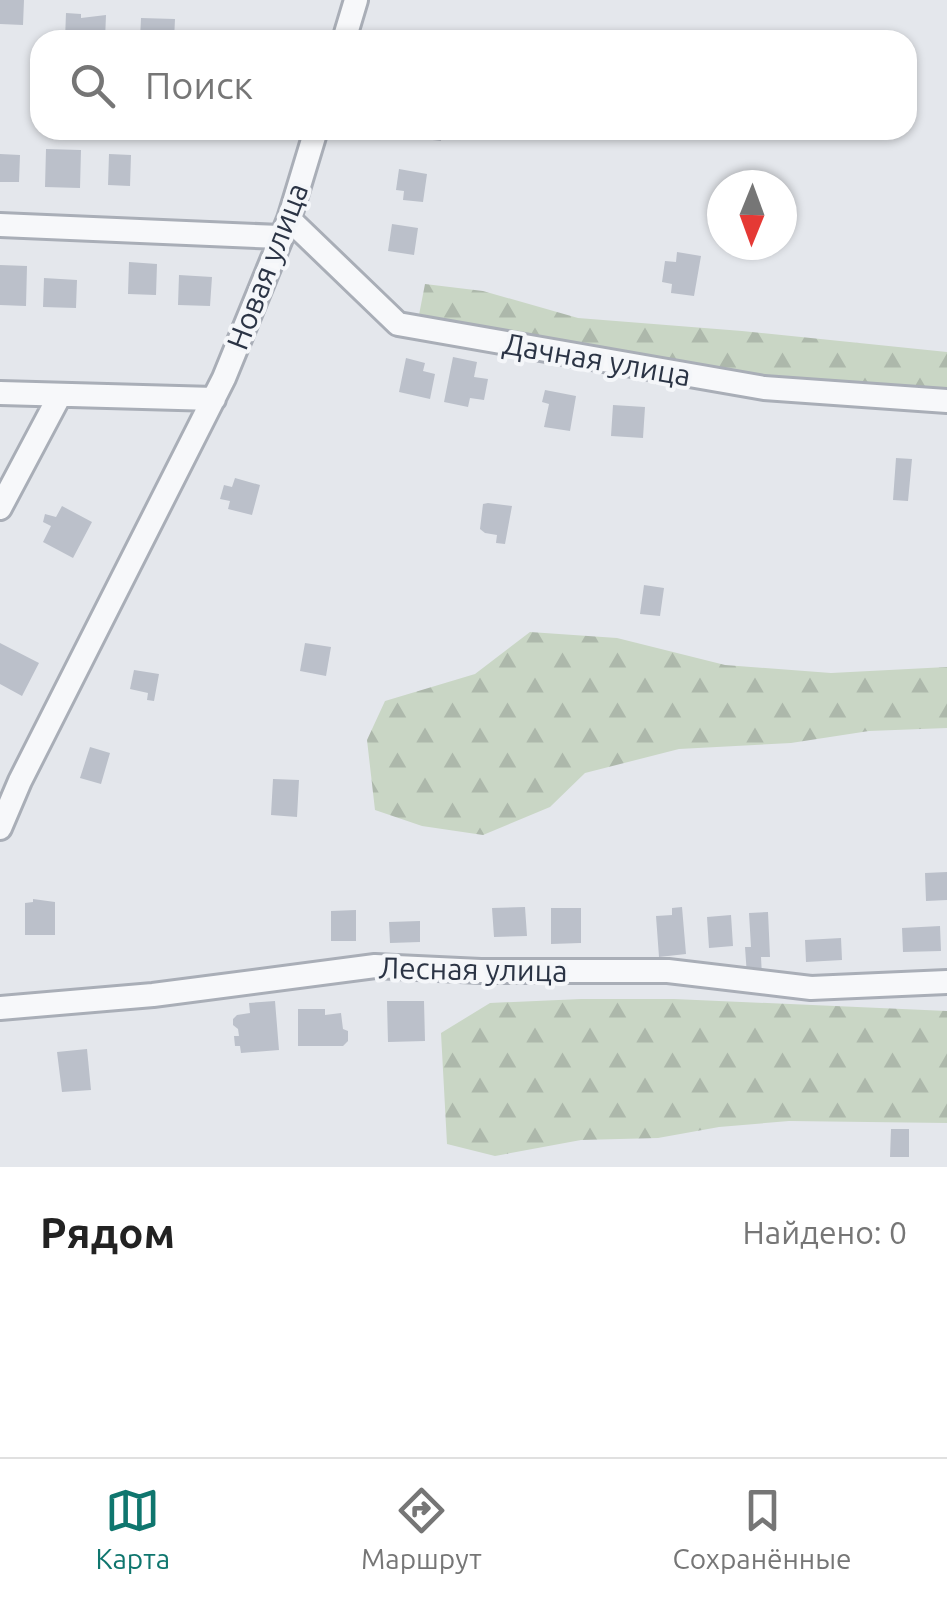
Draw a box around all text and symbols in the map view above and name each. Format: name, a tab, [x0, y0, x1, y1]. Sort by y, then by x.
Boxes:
search box	[30, 30, 917, 140]
icon: search	[65, 58, 120, 113]
text: Поиск	[145, 64, 253, 106]
north arrow	[707, 170, 797, 260]
street label: Новая улица	[220, 178, 314, 354]
street label: Дачная улица	[500, 326, 694, 392]
street label: Лесная улица	[378, 950, 568, 988]
text: Рядом	[40, 1209, 175, 1256]
text: Найдено: 0	[742, 1214, 907, 1250]
tab: Карта	[95, 1483, 170, 1574]
tab: Маршрут	[361, 1483, 482, 1574]
tab: Сохранённые	[673, 1483, 852, 1574]

